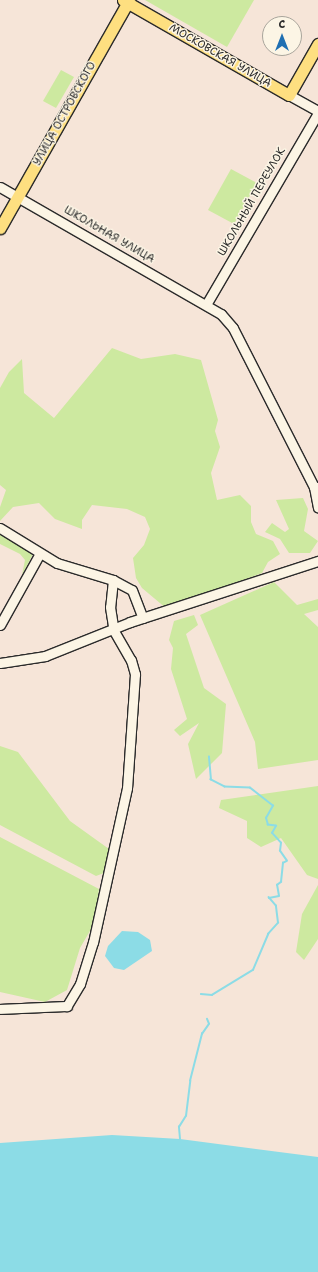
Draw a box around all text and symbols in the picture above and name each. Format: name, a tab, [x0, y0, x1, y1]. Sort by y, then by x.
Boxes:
north arrow	[262, 16, 302, 56]
text: С	[279, 17, 285, 32]
street label: МОСКОВСКАЯ УЛИЦА	[167, 21, 273, 91]
street label: УЛИЦА ОСТРОВСКОГО	[31, 60, 99, 168]
street label: ШКОЛЬНЫЙ ПЕРЕУЛОК	[215, 145, 289, 259]
street label: ШКОЛЬНАЯ УЛИЦА	[61, 204, 157, 266]

